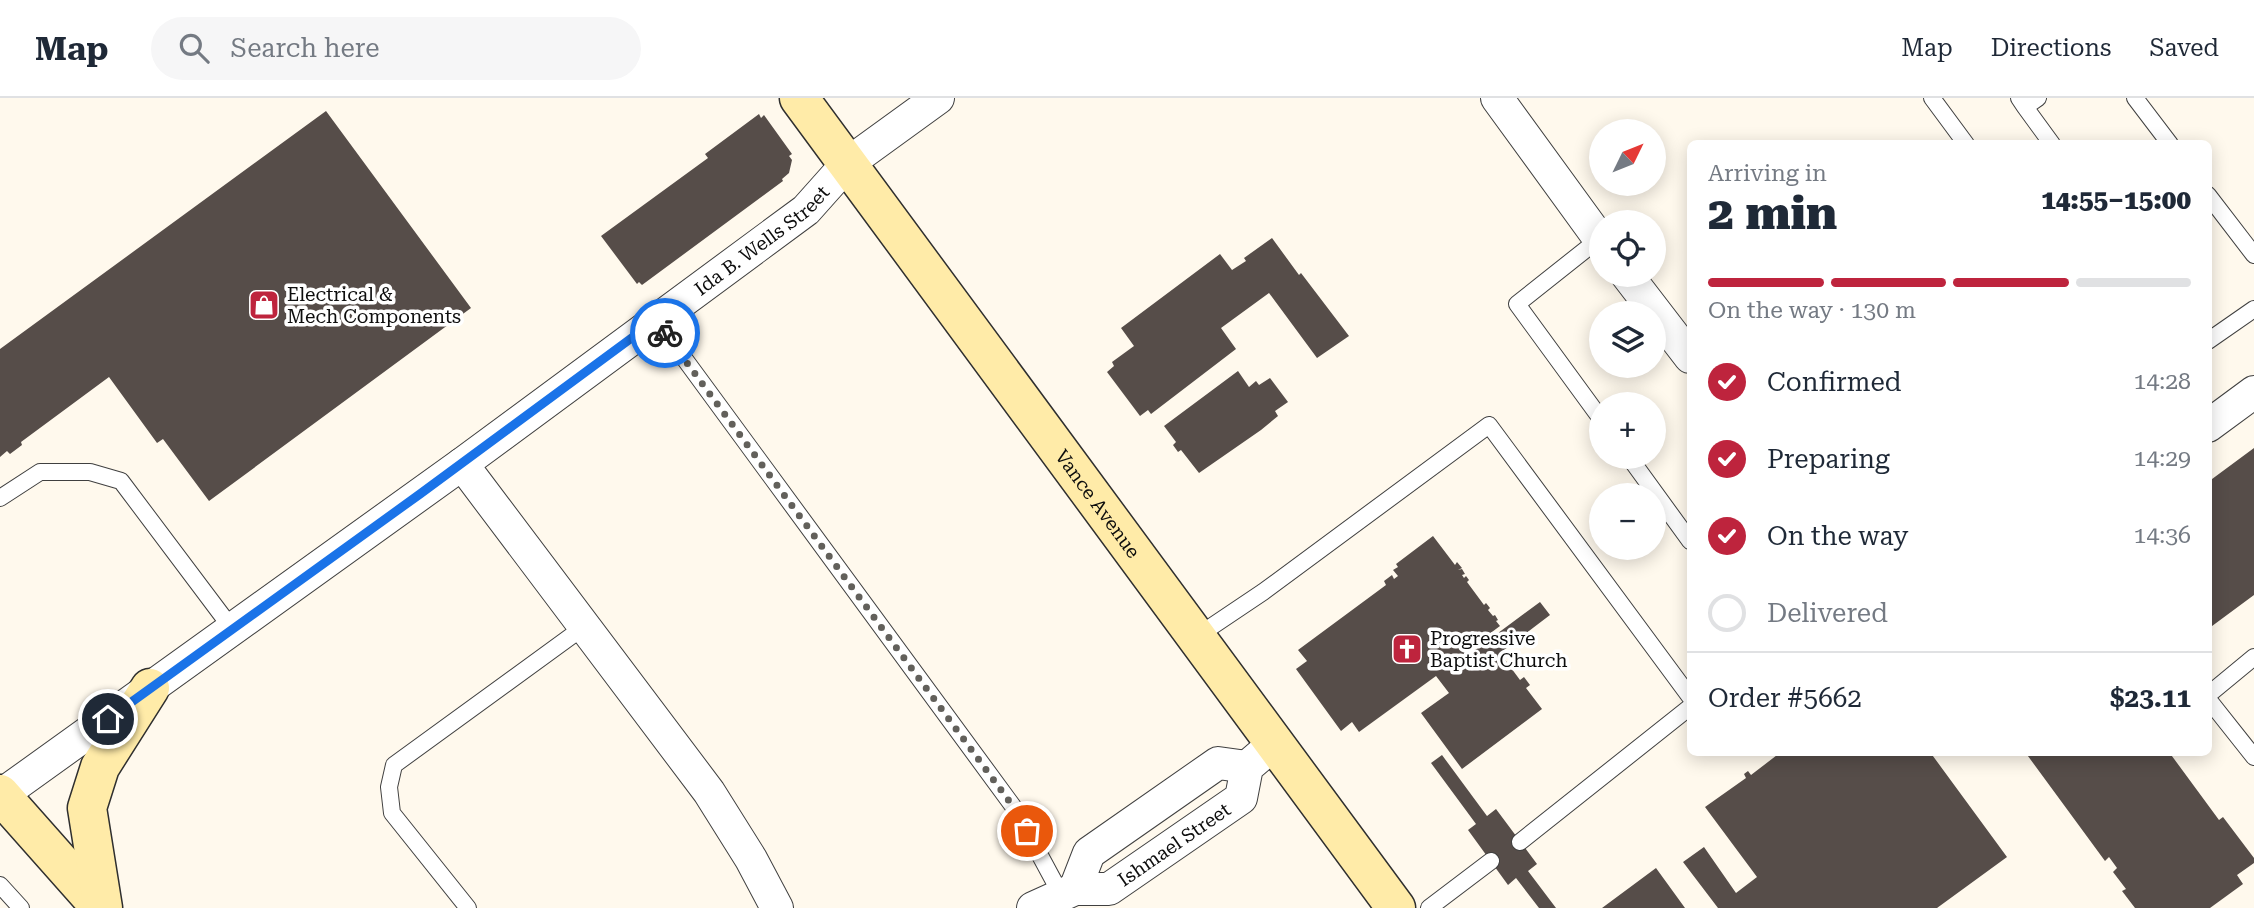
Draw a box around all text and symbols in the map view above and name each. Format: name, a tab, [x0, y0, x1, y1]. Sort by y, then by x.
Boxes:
search box	[151, 17, 641, 80]
text: Map	[35, 29, 109, 68]
icon: search	[175, 29, 213, 67]
text: Search here	[231, 33, 380, 63]
text: Map	[1901, 34, 1953, 62]
text: Directions	[1991, 34, 2111, 62]
text: Saved	[2149, 34, 2219, 62]
north arrow	[1589, 119, 1666, 196]
map controls	[1589, 119, 1666, 560]
text: Arriving in	[1708, 160, 1827, 187]
street label: Ida B. Wells Street	[690, 181, 834, 300]
text: 14:55–15:00	[2041, 185, 2191, 215]
text: 2 min	[1708, 186, 1837, 240]
button: locate	[1589, 210, 1666, 287]
place label: Electrical & Mech Components	[287, 283, 461, 328]
shop icon: Electrical & Mech Components	[247, 288, 281, 322]
text: On the way · 130 m	[1708, 297, 1916, 324]
courier	[630, 298, 700, 368]
button: layers	[1589, 301, 1666, 378]
icon: bike	[646, 314, 684, 352]
icon: check	[1708, 363, 1746, 401]
text: Confirmed	[1767, 367, 1902, 397]
text: 14:28	[2134, 368, 2191, 395]
button: +	[1589, 392, 1666, 469]
icon: check	[1708, 440, 1746, 478]
text: Preparing	[1767, 444, 1890, 474]
street label: Vance Avenue	[1051, 445, 1145, 562]
text: 14:29	[2134, 445, 2191, 472]
button: −	[1589, 483, 1666, 560]
icon: check	[1708, 517, 1746, 555]
text: On the way	[1767, 521, 1908, 551]
text: 14:36	[2134, 522, 2191, 549]
text: Delivered	[1767, 598, 1888, 628]
place label: Progressive Baptist Church	[1430, 627, 1568, 672]
church icon: Progressive Baptist Church	[1390, 632, 1424, 666]
text: Order #5662	[1708, 683, 1862, 713]
text: $23.11	[2110, 683, 2191, 713]
pin	[78, 689, 138, 749]
icon: home	[89, 700, 127, 738]
street label: Ishmael Street	[1113, 797, 1235, 891]
pin	[997, 801, 1057, 861]
icon: bag	[1008, 812, 1046, 850]

